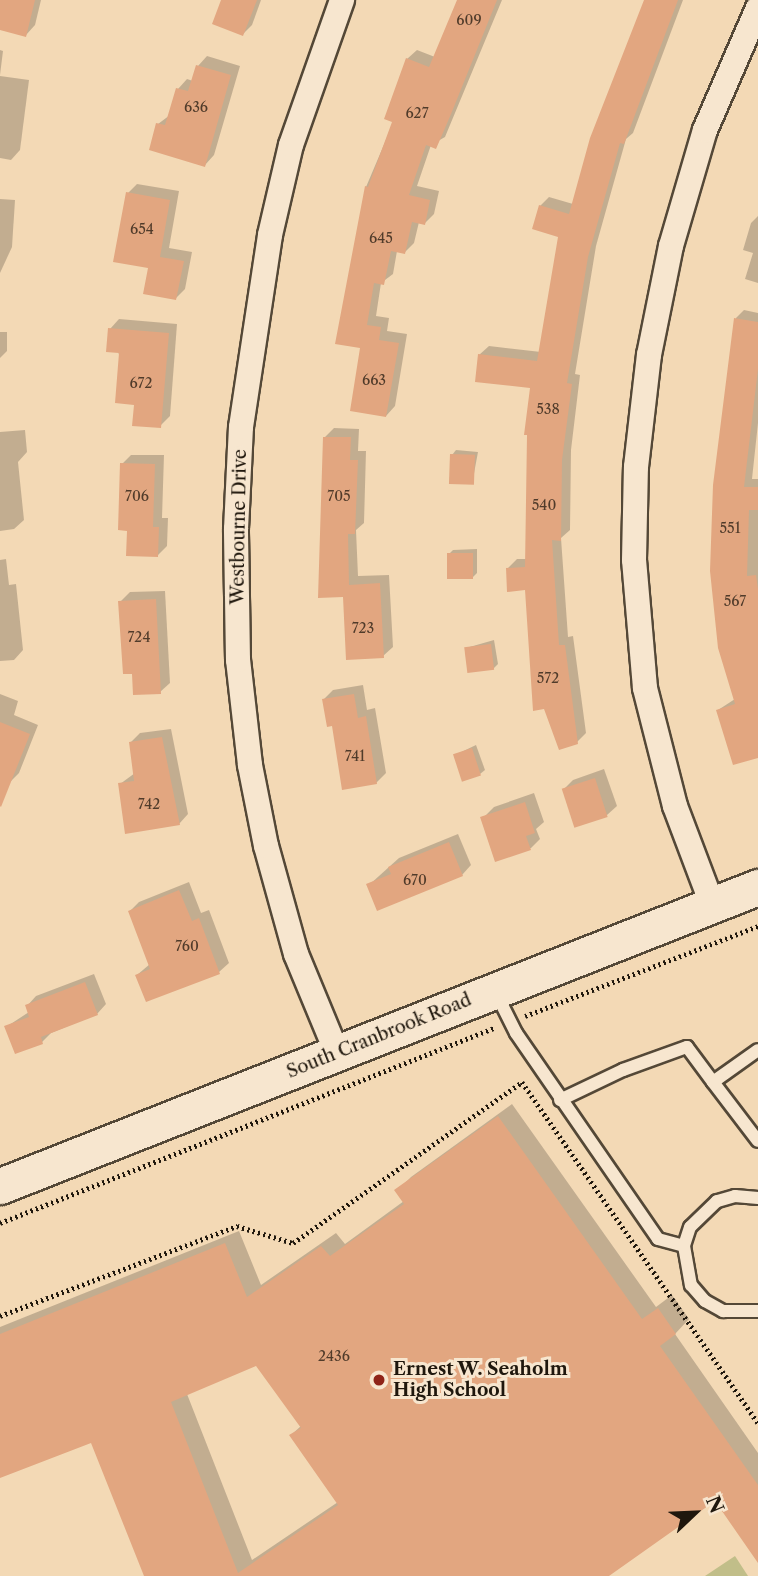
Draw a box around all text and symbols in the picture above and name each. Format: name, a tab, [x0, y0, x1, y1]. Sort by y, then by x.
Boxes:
house number: 609	[456, 12, 482, 28]
house number: 636	[184, 99, 208, 115]
house number: 627	[405, 105, 429, 121]
house number: 654	[130, 221, 154, 237]
house number: 645	[369, 230, 393, 246]
house number: 663	[362, 372, 386, 388]
house number: 672	[130, 375, 152, 391]
house number: 538	[536, 401, 560, 417]
street label: Westbourne Drive	[227, 449, 251, 605]
house number: 706	[125, 488, 149, 504]
house number: 705	[327, 488, 351, 504]
house number: 540	[532, 497, 556, 513]
house number: 551	[719, 520, 741, 536]
house number: 567	[724, 593, 746, 609]
house number: 723	[352, 620, 374, 636]
house number: 724	[127, 629, 151, 645]
house number: 572	[537, 670, 559, 686]
house number: 741	[345, 748, 365, 764]
house number: 742	[138, 796, 160, 812]
house number: 670	[403, 872, 427, 888]
house number: 760	[175, 938, 199, 954]
street label: South Cranbrook Road	[283, 989, 475, 1083]
house number: 2436	[318, 1348, 350, 1364]
place label: Ernest W. Seaholm High School	[393, 1359, 568, 1402]
marker: Ernest W. Seaholm High School	[371, 1372, 387, 1388]
north arrow	[660, 1478, 730, 1548]
text: N	[701, 1492, 729, 1517]

